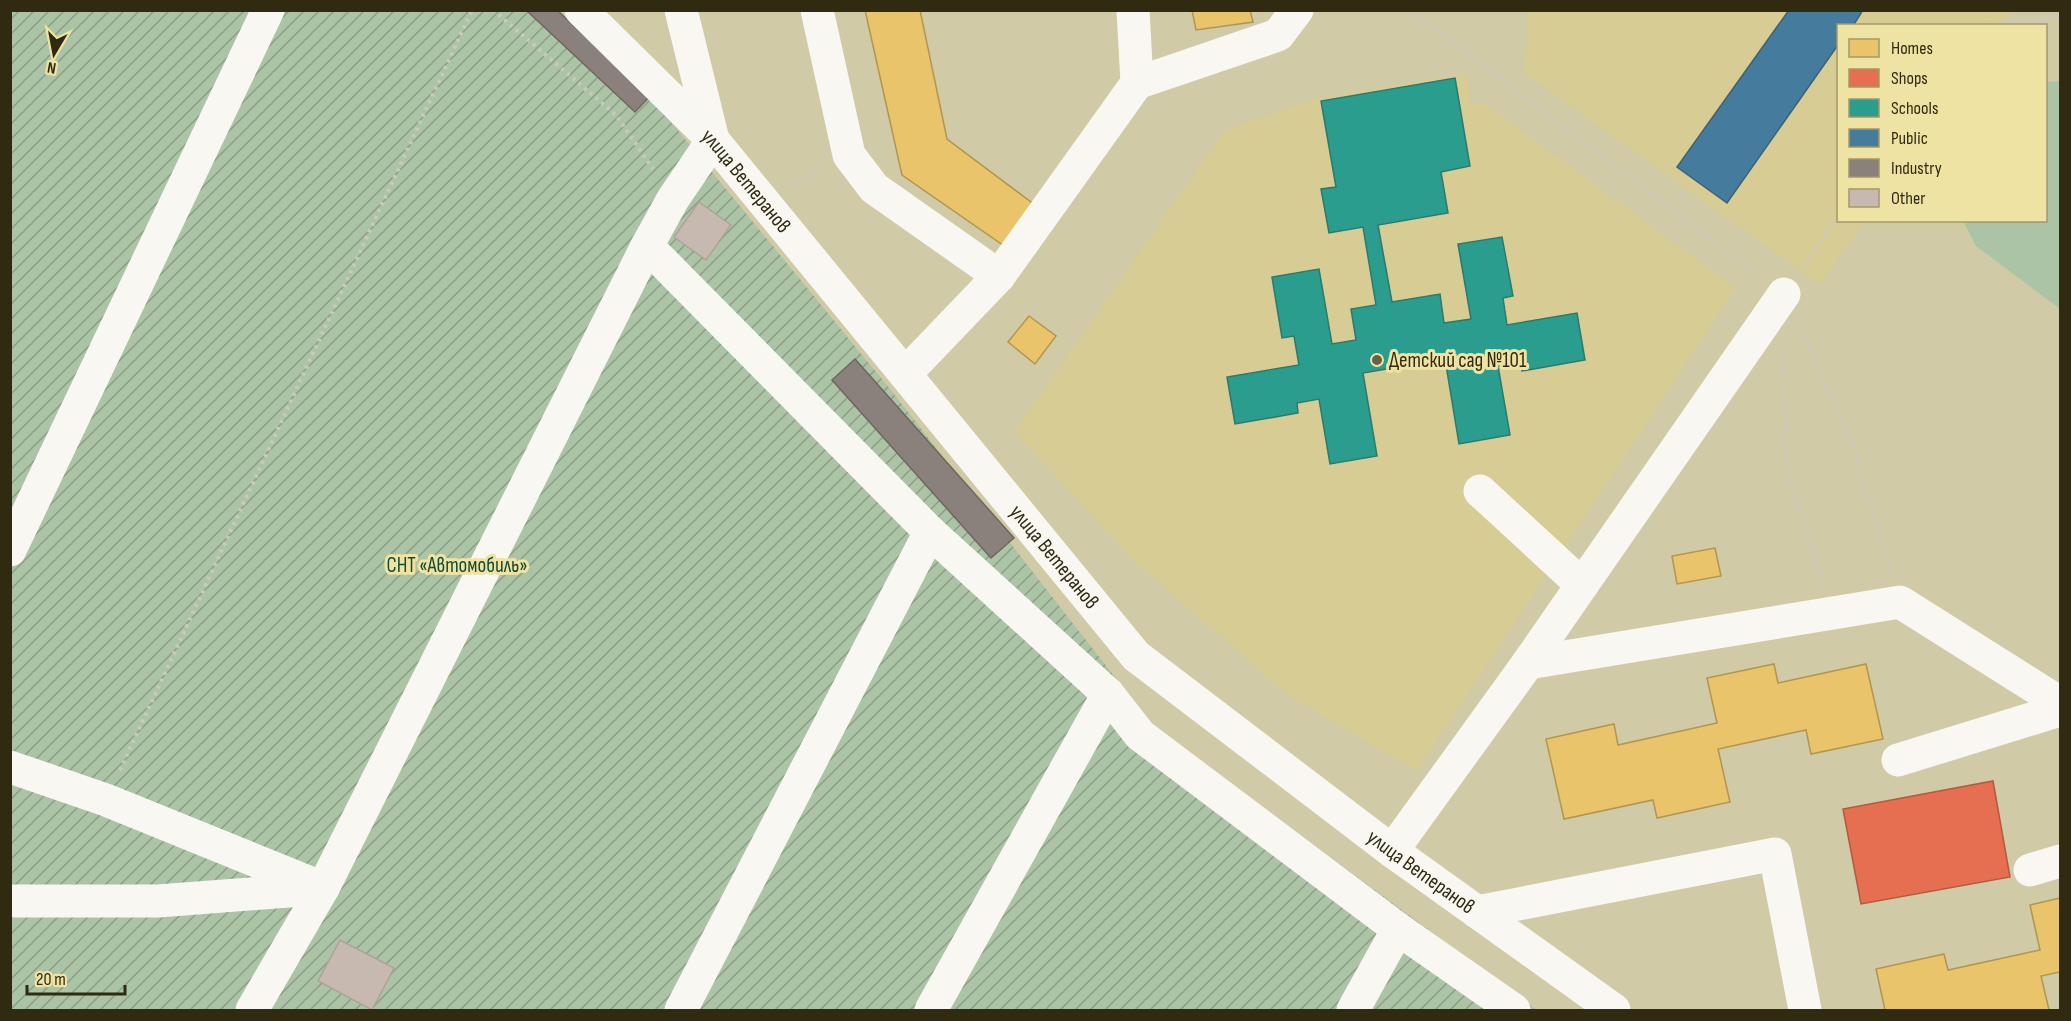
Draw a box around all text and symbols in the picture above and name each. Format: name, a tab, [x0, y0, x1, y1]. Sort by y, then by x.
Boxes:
north arrow	[24, 24, 84, 84]
legend	[1837, 24, 2047, 222]
text: Homes	[1891, 38, 1933, 59]
text: N	[46, 57, 58, 77]
text: Shops	[1891, 68, 1928, 89]
text: Schools	[1891, 98, 1938, 119]
street label: улица Ветеранов	[696, 124, 796, 238]
text: Public	[1891, 128, 1928, 149]
text: Industry	[1891, 158, 1942, 179]
text: Other	[1891, 188, 1925, 209]
place label: Детский сад №101	[1389, 348, 1527, 373]
marker: Детский сад №101	[1370, 353, 1384, 367]
street label: улица Ветеранов	[1004, 500, 1104, 614]
park label: СНТ «Автомобиль»	[387, 553, 527, 578]
street label: улица Ветеранов	[1362, 825, 1480, 919]
scale bar	[27, 958, 124, 996]
text: 20 m	[36, 969, 66, 990]

